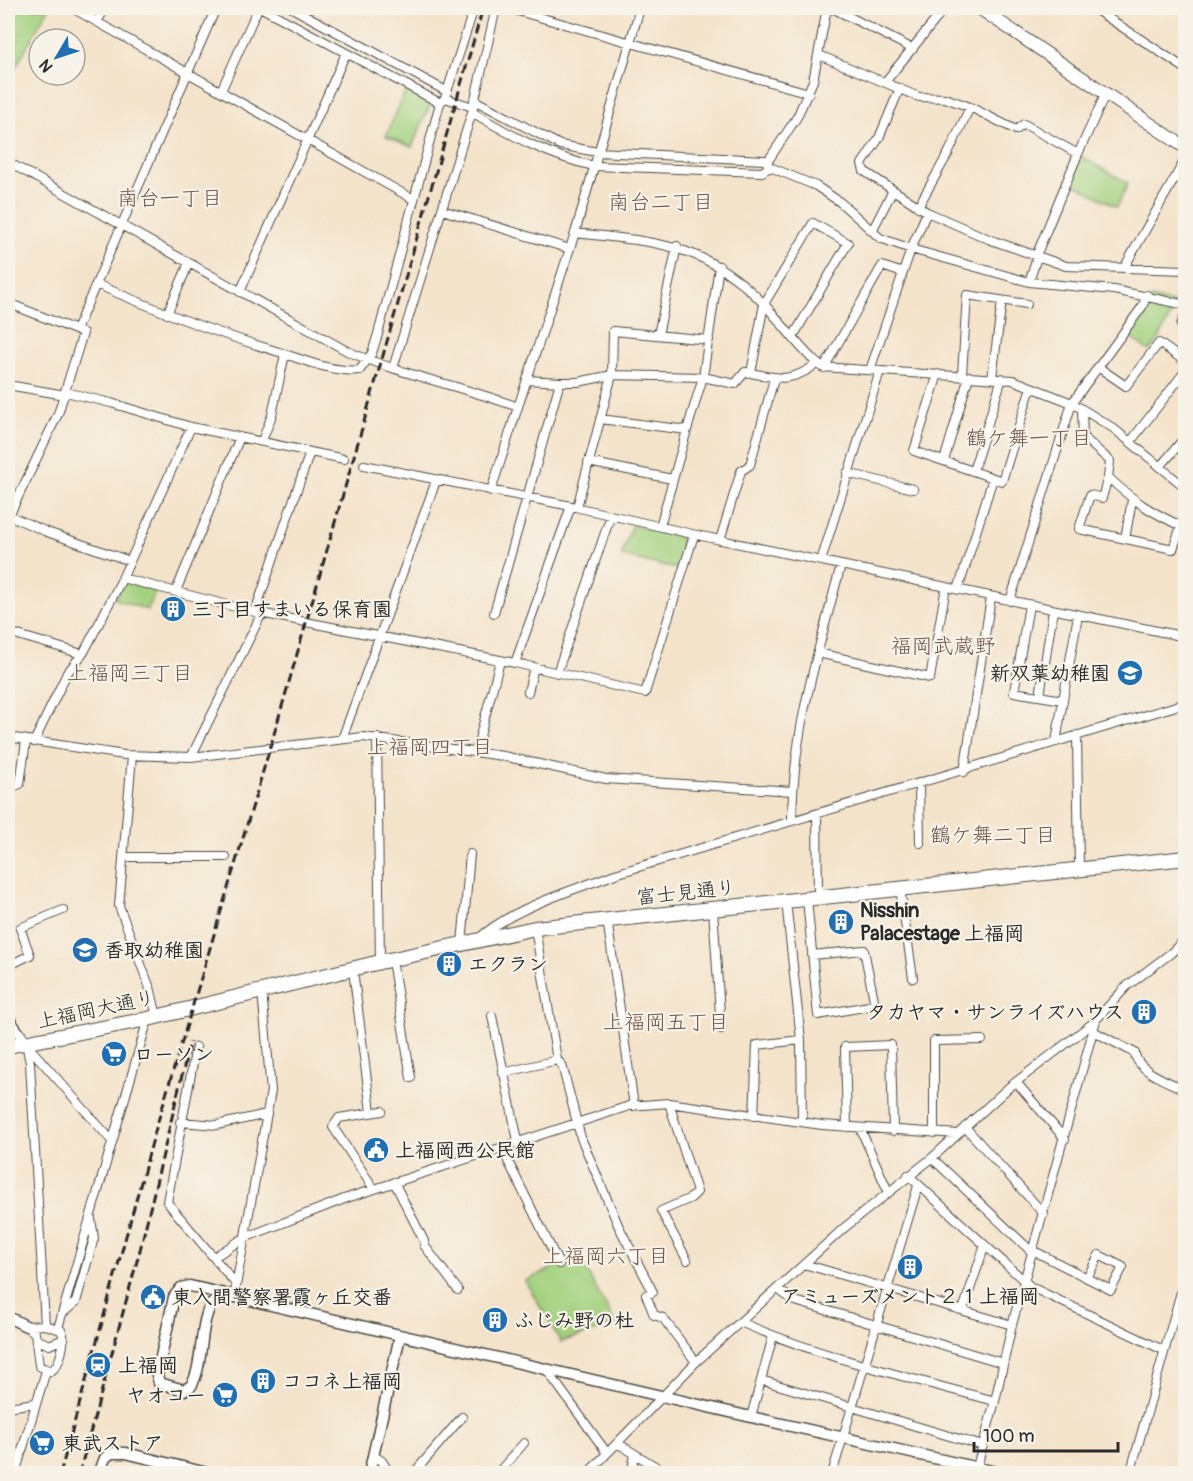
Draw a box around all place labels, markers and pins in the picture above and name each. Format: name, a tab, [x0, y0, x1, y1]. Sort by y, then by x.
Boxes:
building icon: 三丁目すまいる保育園	[158, 594, 188, 624]
place label: 三丁目すまいる保育園	[192, 597, 392, 622]
school or university icon: 新双葉幼稚園	[1115, 658, 1145, 688]
place label: 新双葉幼稚園	[990, 661, 1110, 686]
place label: Nisshin Palacestage 上福岡	[860, 898, 1024, 946]
building icon: Nisshin Palacestage 上福岡	[826, 907, 856, 937]
school or university icon: 香取幼稚園	[70, 935, 100, 965]
place label: 香取幼稚園	[104, 938, 204, 963]
building icon: エクラン	[434, 949, 464, 979]
place label: エクラン	[468, 952, 548, 977]
building icon: タカヤマ・サンライズハウス	[1129, 997, 1159, 1027]
place label: タカヤマ・サンライズハウス	[866, 1000, 1124, 1025]
supermarket icon: ローソン	[99, 1039, 129, 1069]
place label: ローソン	[134, 1042, 214, 1067]
public building icon: 上福岡西公民館	[361, 1135, 391, 1165]
place label: 上福岡西公民館	[395, 1138, 535, 1163]
building icon: アミューズメント２１上福岡	[895, 1252, 925, 1282]
public building icon: 東入間警察署霞ヶ丘交番	[138, 1282, 168, 1312]
place label: アミューズメント２１上福岡	[781, 1284, 1039, 1309]
place label: 東入間警察署霞ヶ丘交番	[172, 1285, 392, 1310]
building icon: ふじみ野の杜	[480, 1305, 510, 1335]
place label: ふじみ野の杜	[514, 1308, 634, 1333]
station icon: 上福岡	[83, 1350, 113, 1380]
place label: 上福岡	[118, 1353, 178, 1378]
building icon: ココネ上福岡	[248, 1366, 278, 1396]
place label: ココネ上福岡	[282, 1369, 402, 1394]
supermarket icon: ヤオコー	[210, 1380, 240, 1410]
place label: ヤオコー	[126, 1383, 206, 1408]
supermarket icon: 東武ストア	[27, 1428, 57, 1458]
place label: 東武ストア	[62, 1431, 164, 1456]

